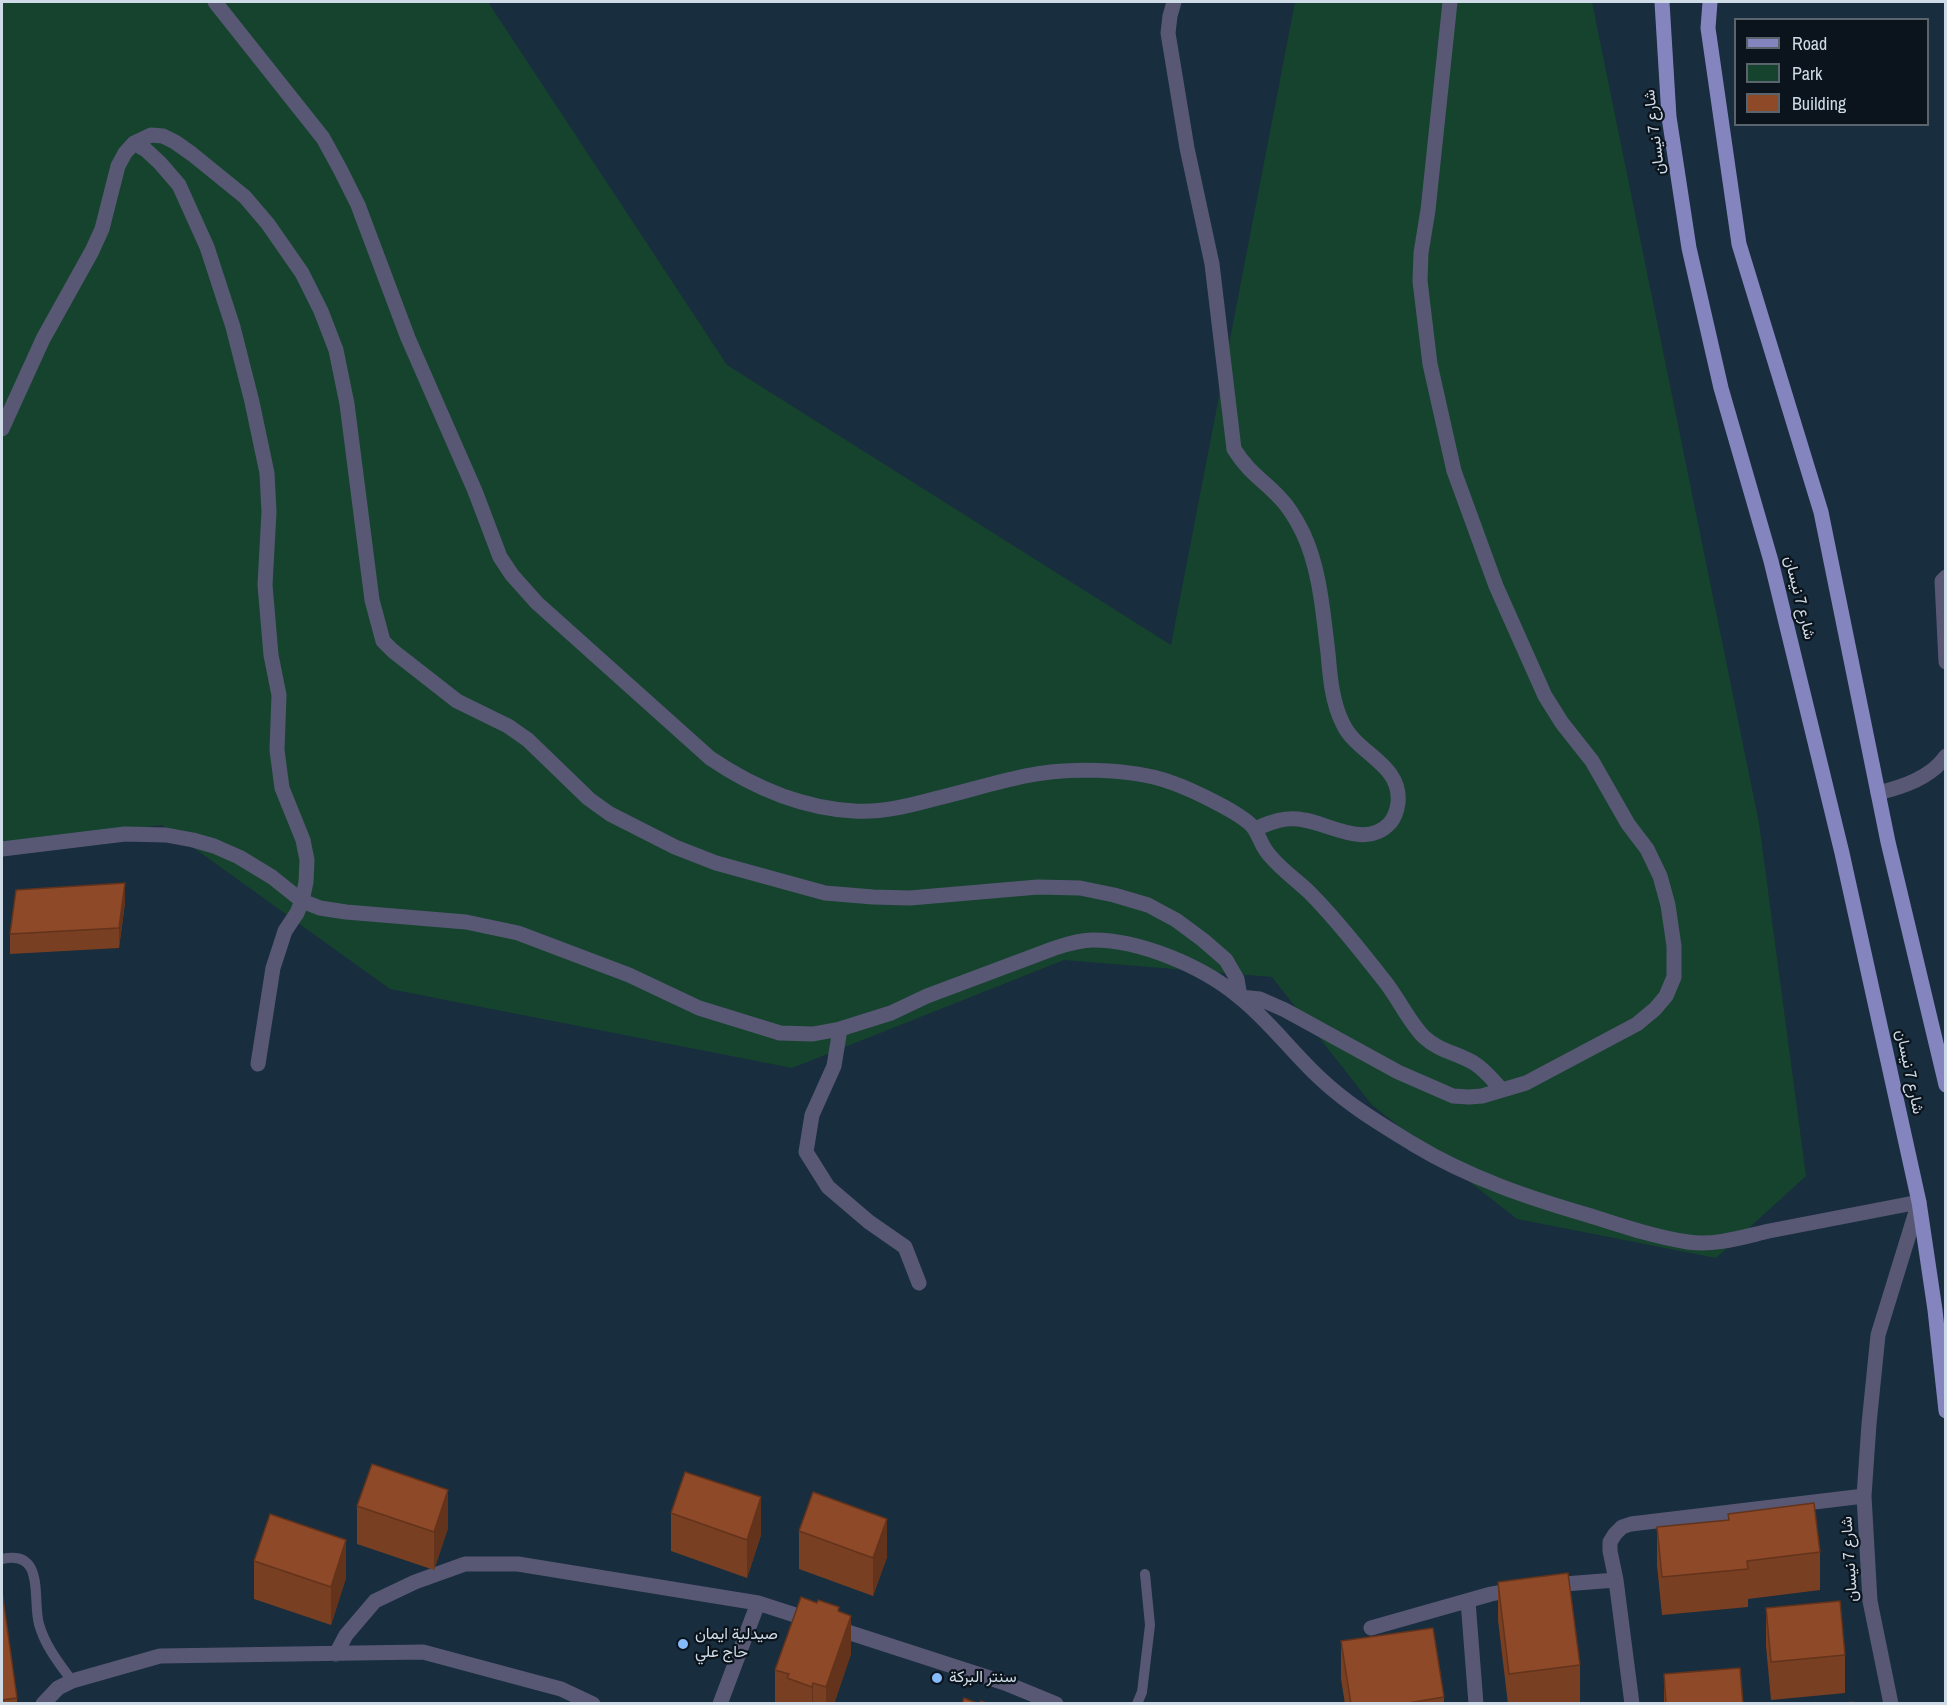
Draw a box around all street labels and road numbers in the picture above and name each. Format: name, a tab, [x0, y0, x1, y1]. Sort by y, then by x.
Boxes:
street label: شارع 7 نيسان	[1640, 88, 1670, 176]
street label: شارع 7 نيسان	[1779, 554, 1819, 642]
street label: شارع 7 نيسان	[1891, 1028, 1927, 1116]
street label: شارع 7 نيسان	[1837, 1516, 1863, 1602]

